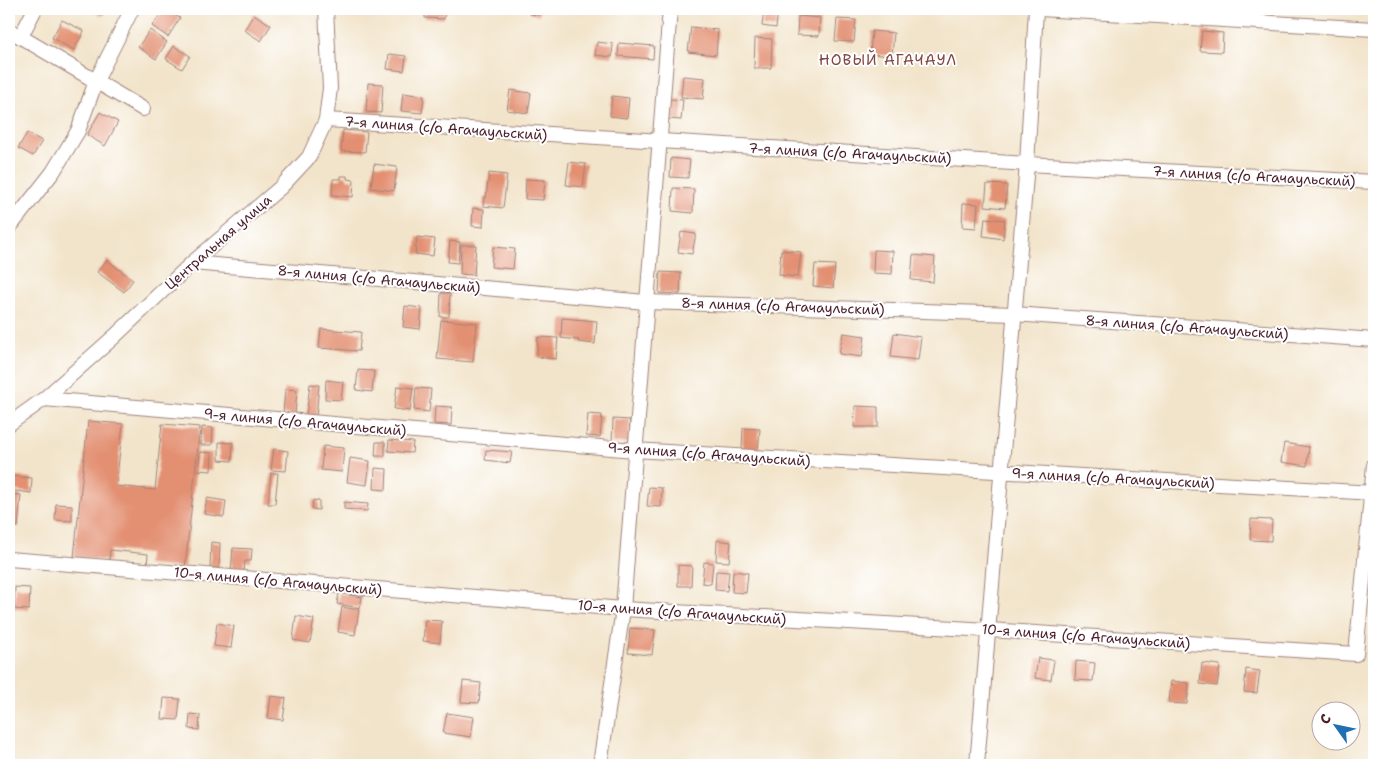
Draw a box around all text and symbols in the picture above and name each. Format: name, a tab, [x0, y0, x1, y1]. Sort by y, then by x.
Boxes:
district label: НОВЫЙ АГАЧАУЛ	[819, 49, 957, 70]
street label: 7-я линия (с/о Агачаульский)	[344, 112, 548, 144]
street label: 7-я линия (с/о Агачаульский)	[748, 139, 952, 167]
street label: 7-я линия (с/о Агачаульский)	[1152, 162, 1356, 190]
street label: Центральная улица	[161, 190, 276, 293]
street label: 8-я линия (с/о Агачаульский)	[277, 261, 481, 297]
street label: 8-я линия (с/о Агачаульский)	[681, 293, 885, 319]
street label: 8-я линия (с/о Агачаульский)	[1085, 311, 1289, 343]
street label: 9-я линия (с/о Агачаульский)	[203, 404, 407, 440]
street label: 9-я линия (с/о Агачаульский)	[607, 438, 811, 470]
street label: 9-я линия (с/о Агачаульский)	[1011, 464, 1215, 492]
street label: 10-я линия (с/о Агачаульский)	[173, 563, 383, 599]
street label: 10-я линия (с/о Агачаульский)	[577, 596, 787, 628]
street label: 10-я линия (с/о Агачаульский)	[981, 620, 1191, 652]
north arrow	[1310, 702, 1360, 752]
text: С	[1315, 710, 1335, 727]

